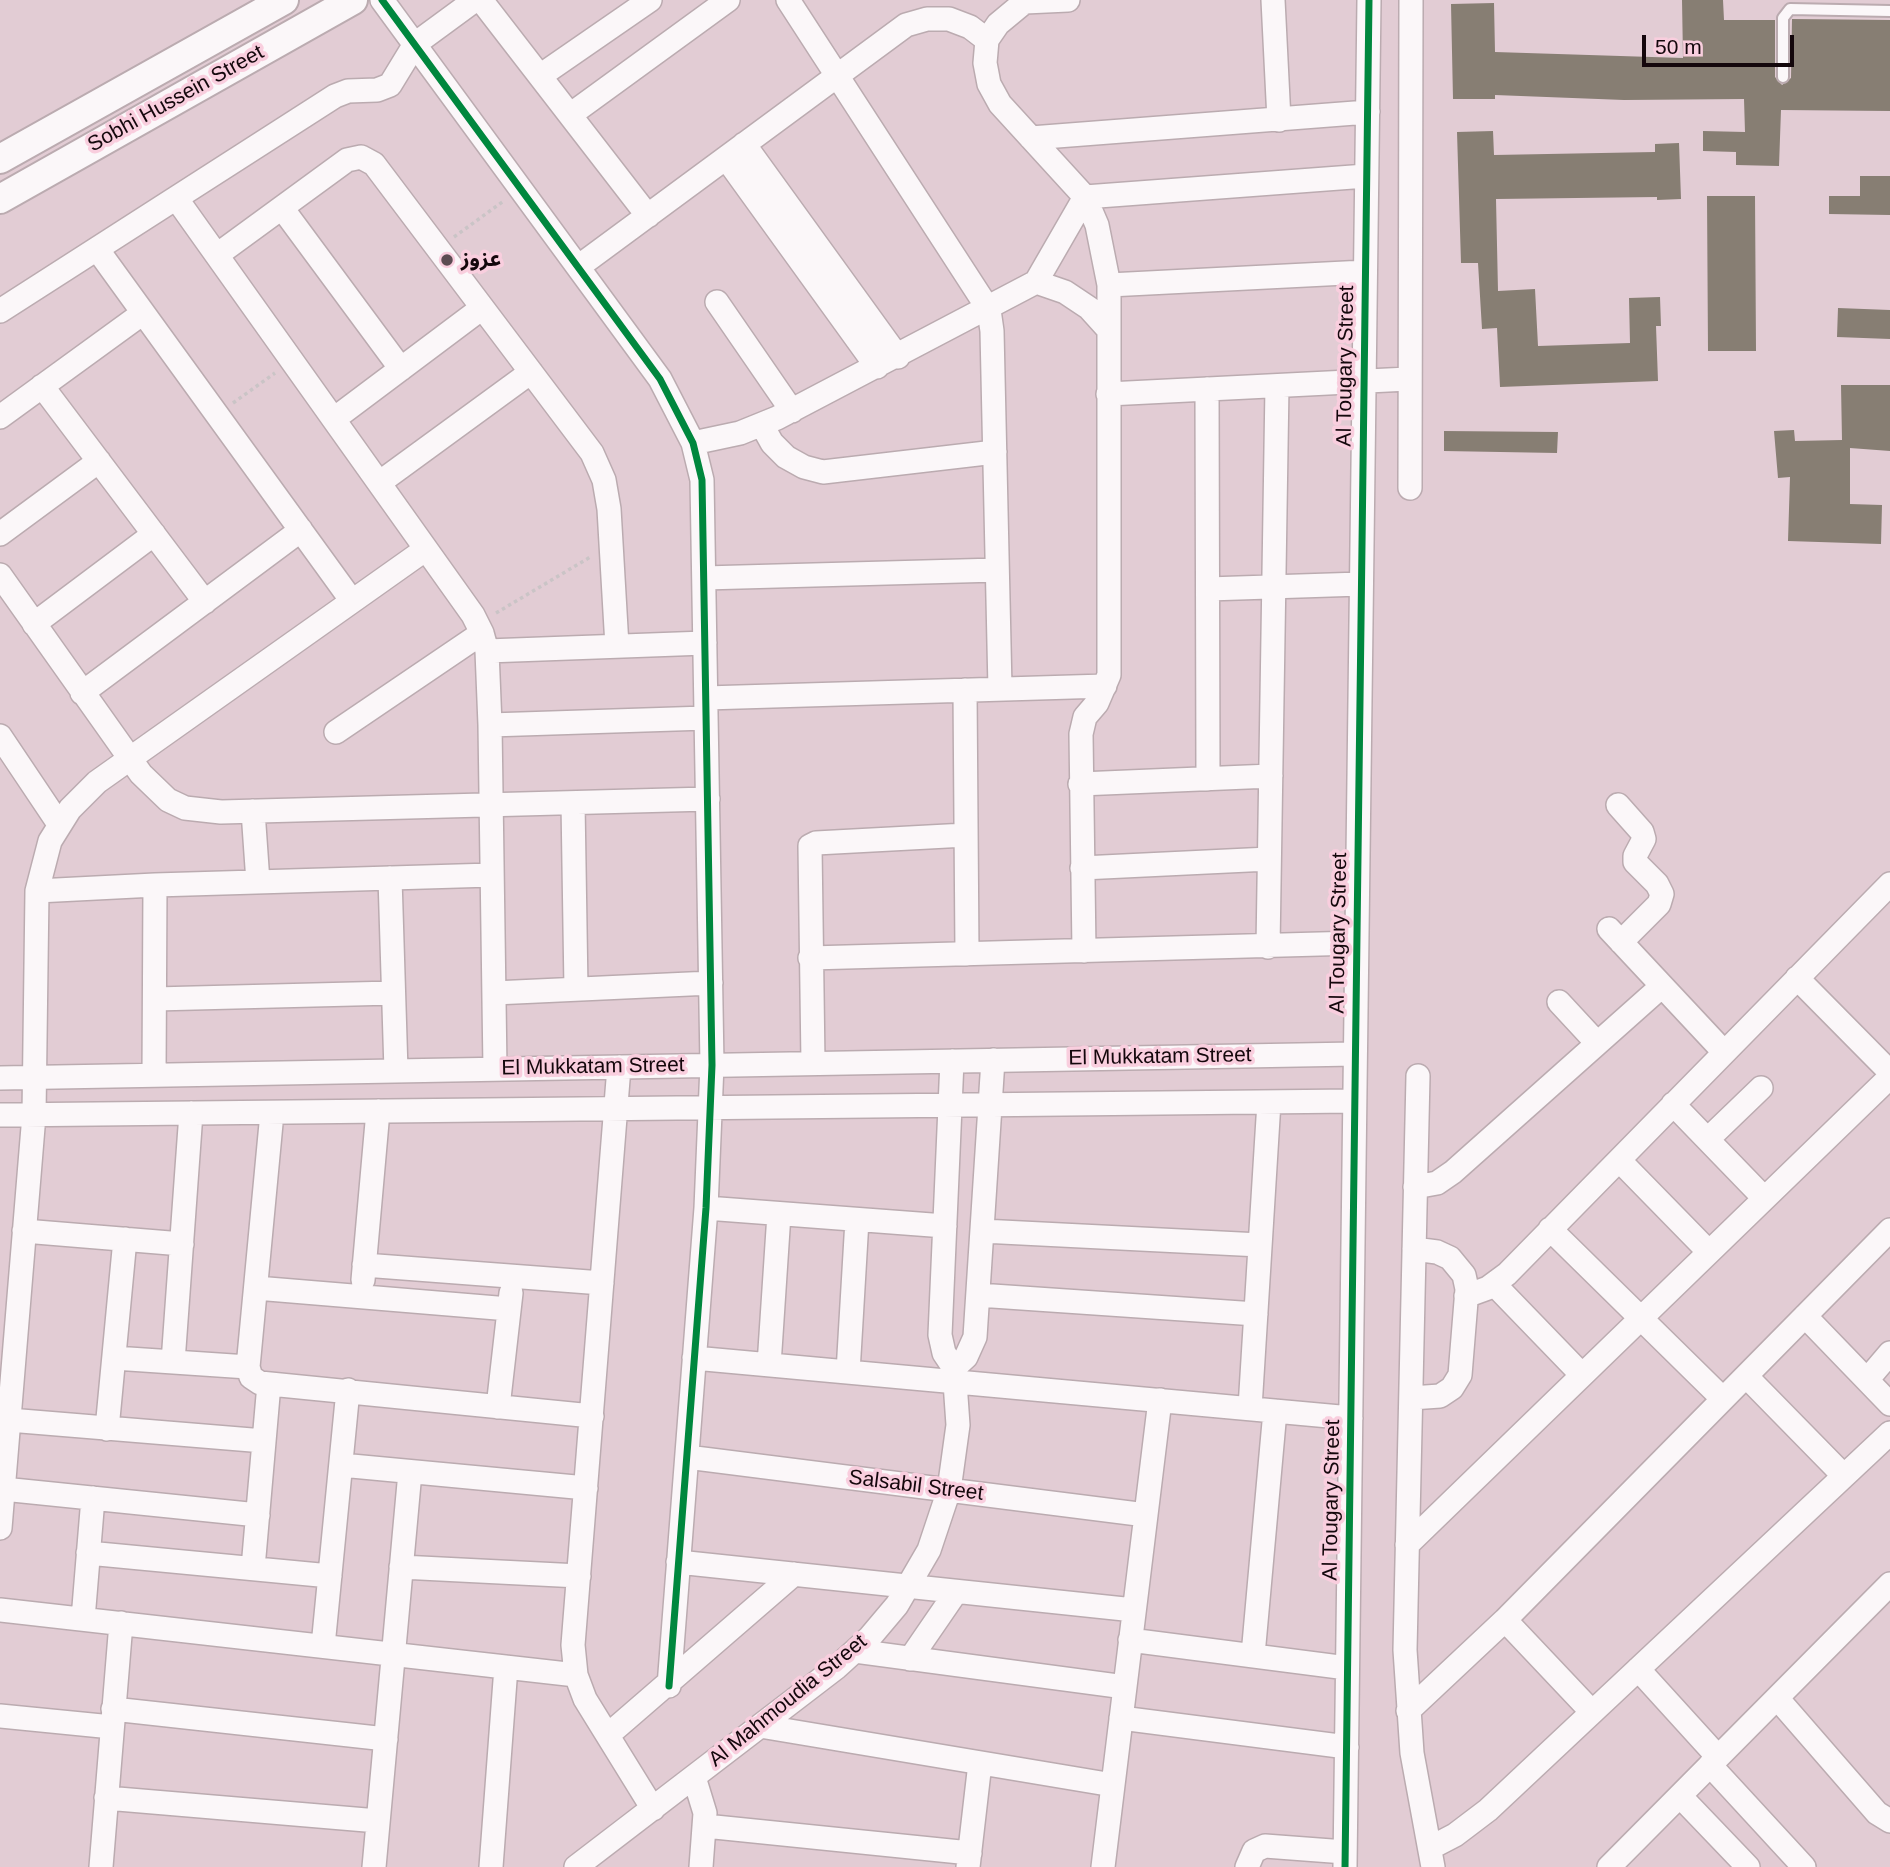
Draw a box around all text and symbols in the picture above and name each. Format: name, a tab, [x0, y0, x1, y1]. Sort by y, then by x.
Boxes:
scale bar	[1645, 21, 1797, 65]
text: 50 m	[1655, 35, 1702, 58]
street label: Sobhi Hussein Street	[84, 40, 268, 158]
place label: عزوز	[461, 247, 501, 273]
marker: عزوز	[439, 252, 455, 268]
street label: Al Tougary Street	[1332, 285, 1360, 447]
street label: Al Tougary Street	[1325, 852, 1353, 1014]
street label: El Mukkatam Street	[1068, 1043, 1252, 1071]
street label: El Mukkatam Street	[501, 1053, 685, 1081]
street label: Al Tougary Street	[1318, 1419, 1346, 1581]
street label: Salsabil Street	[847, 1465, 985, 1507]
street label: Al Mahmoudia Street	[704, 1630, 872, 1772]

